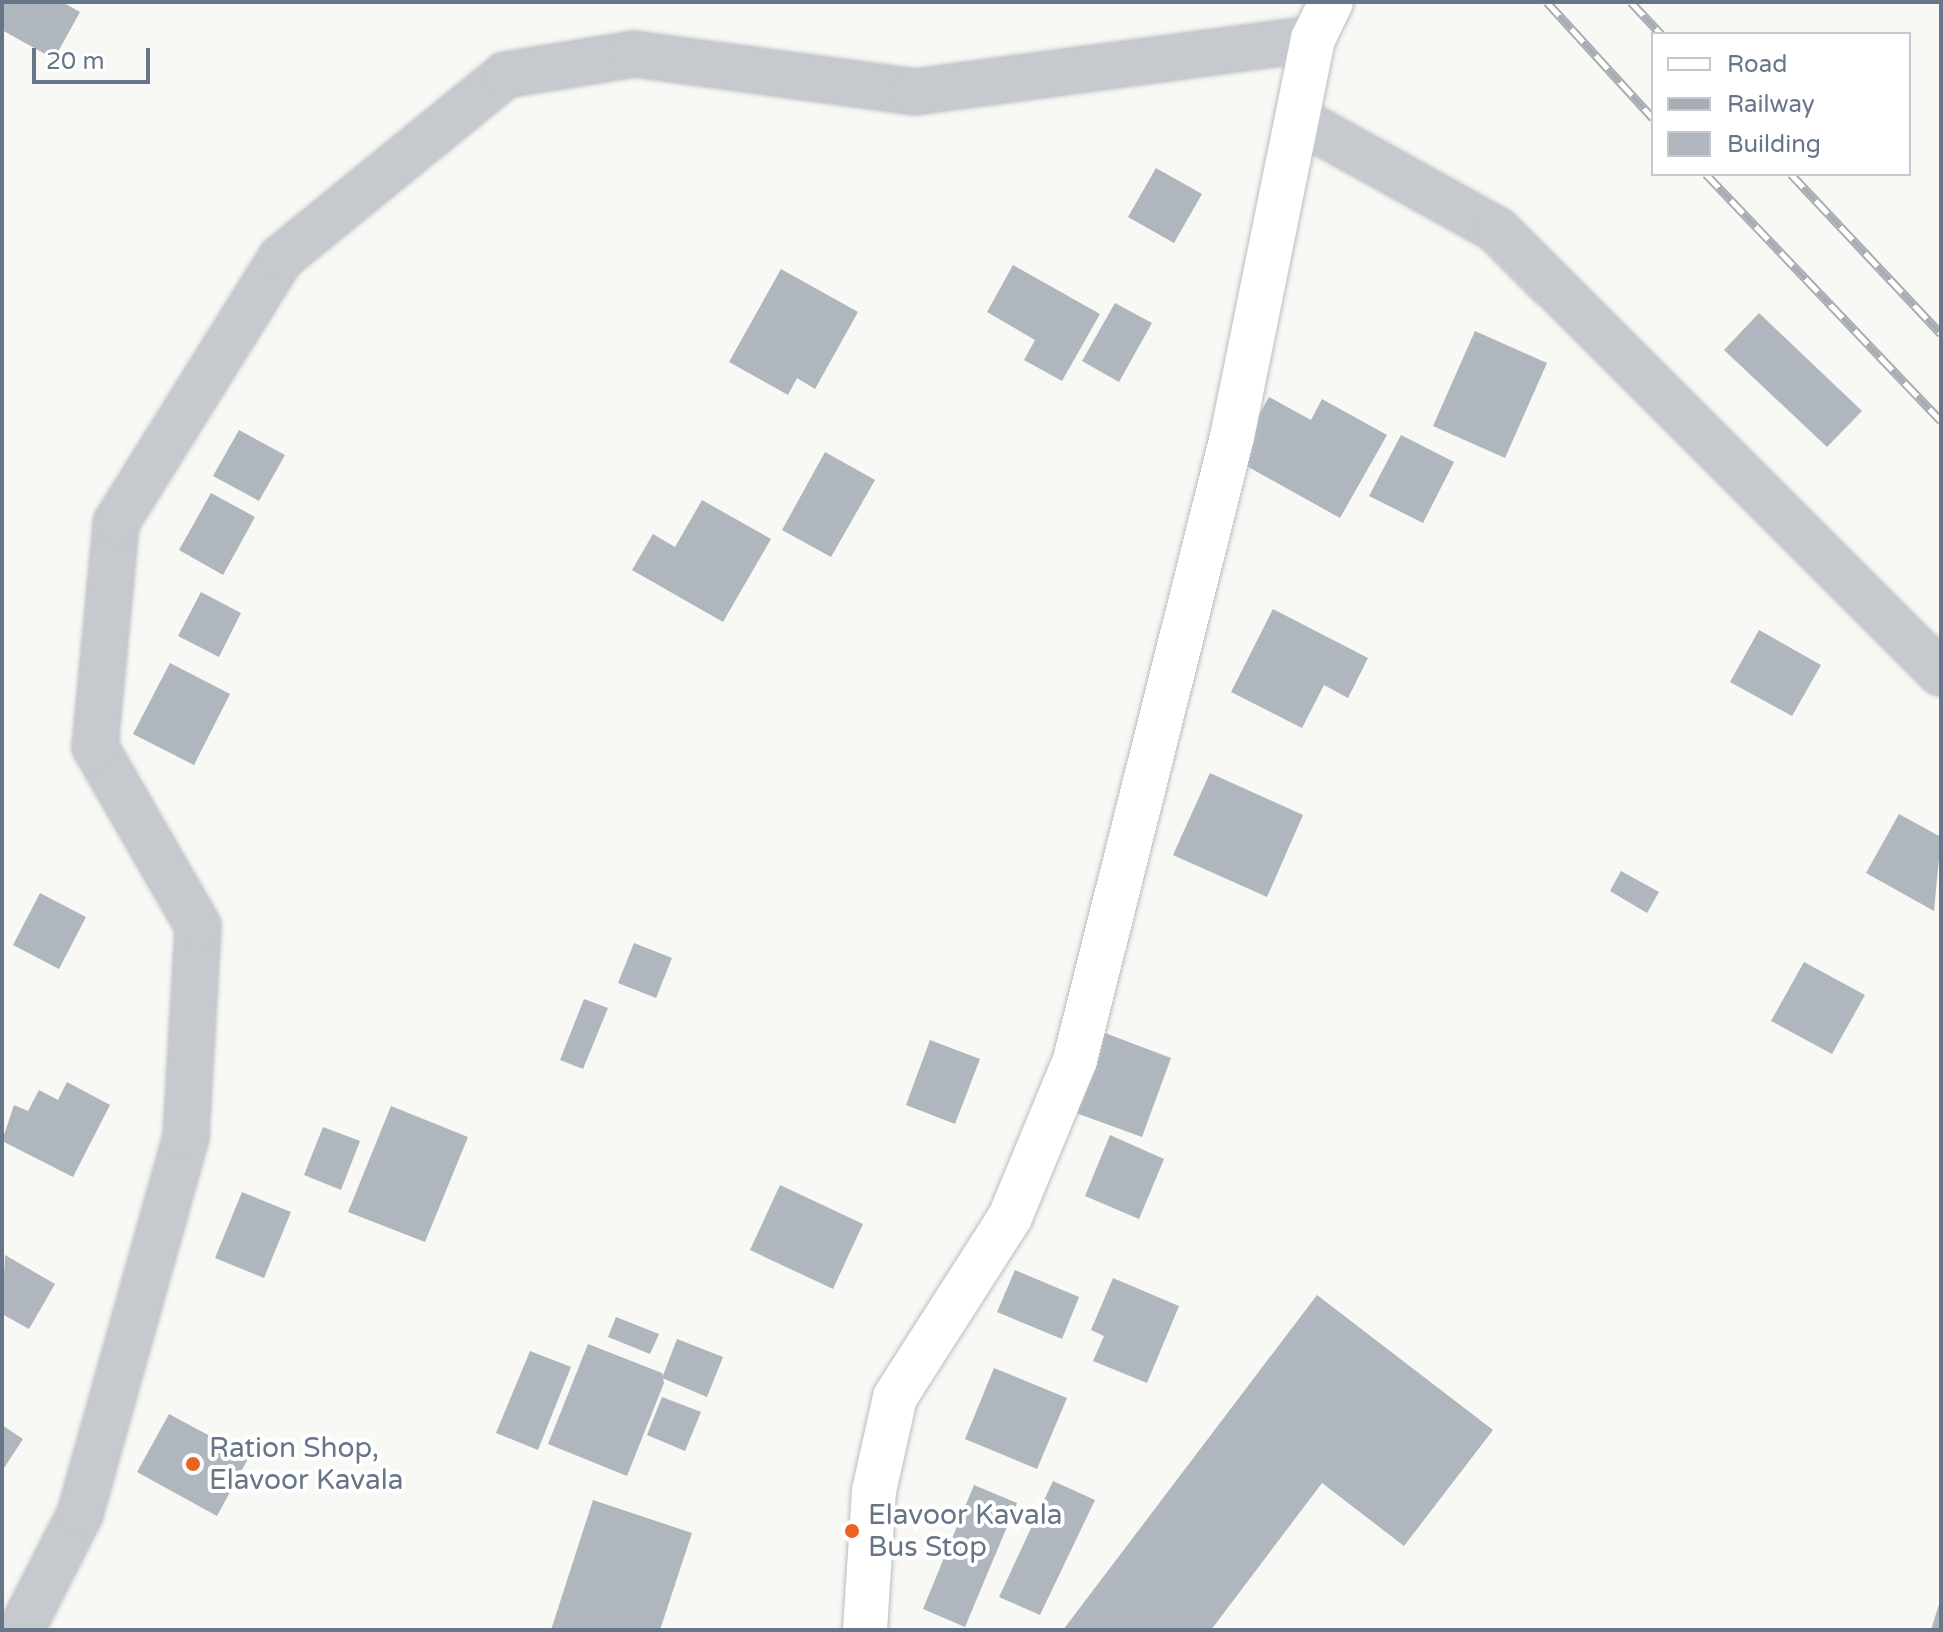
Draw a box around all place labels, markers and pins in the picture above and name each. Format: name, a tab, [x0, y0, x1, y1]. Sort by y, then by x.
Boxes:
place label: Ration Shop, Elavoor Kavala	[209, 1431, 403, 1497]
marker: Ration Shop, Elavoor Kavala	[184, 1455, 202, 1473]
place label: Elavoor Kavala Bus Stop	[868, 1498, 1062, 1564]
marker: Elavoor Kavala Bus Stop	[843, 1522, 861, 1540]

